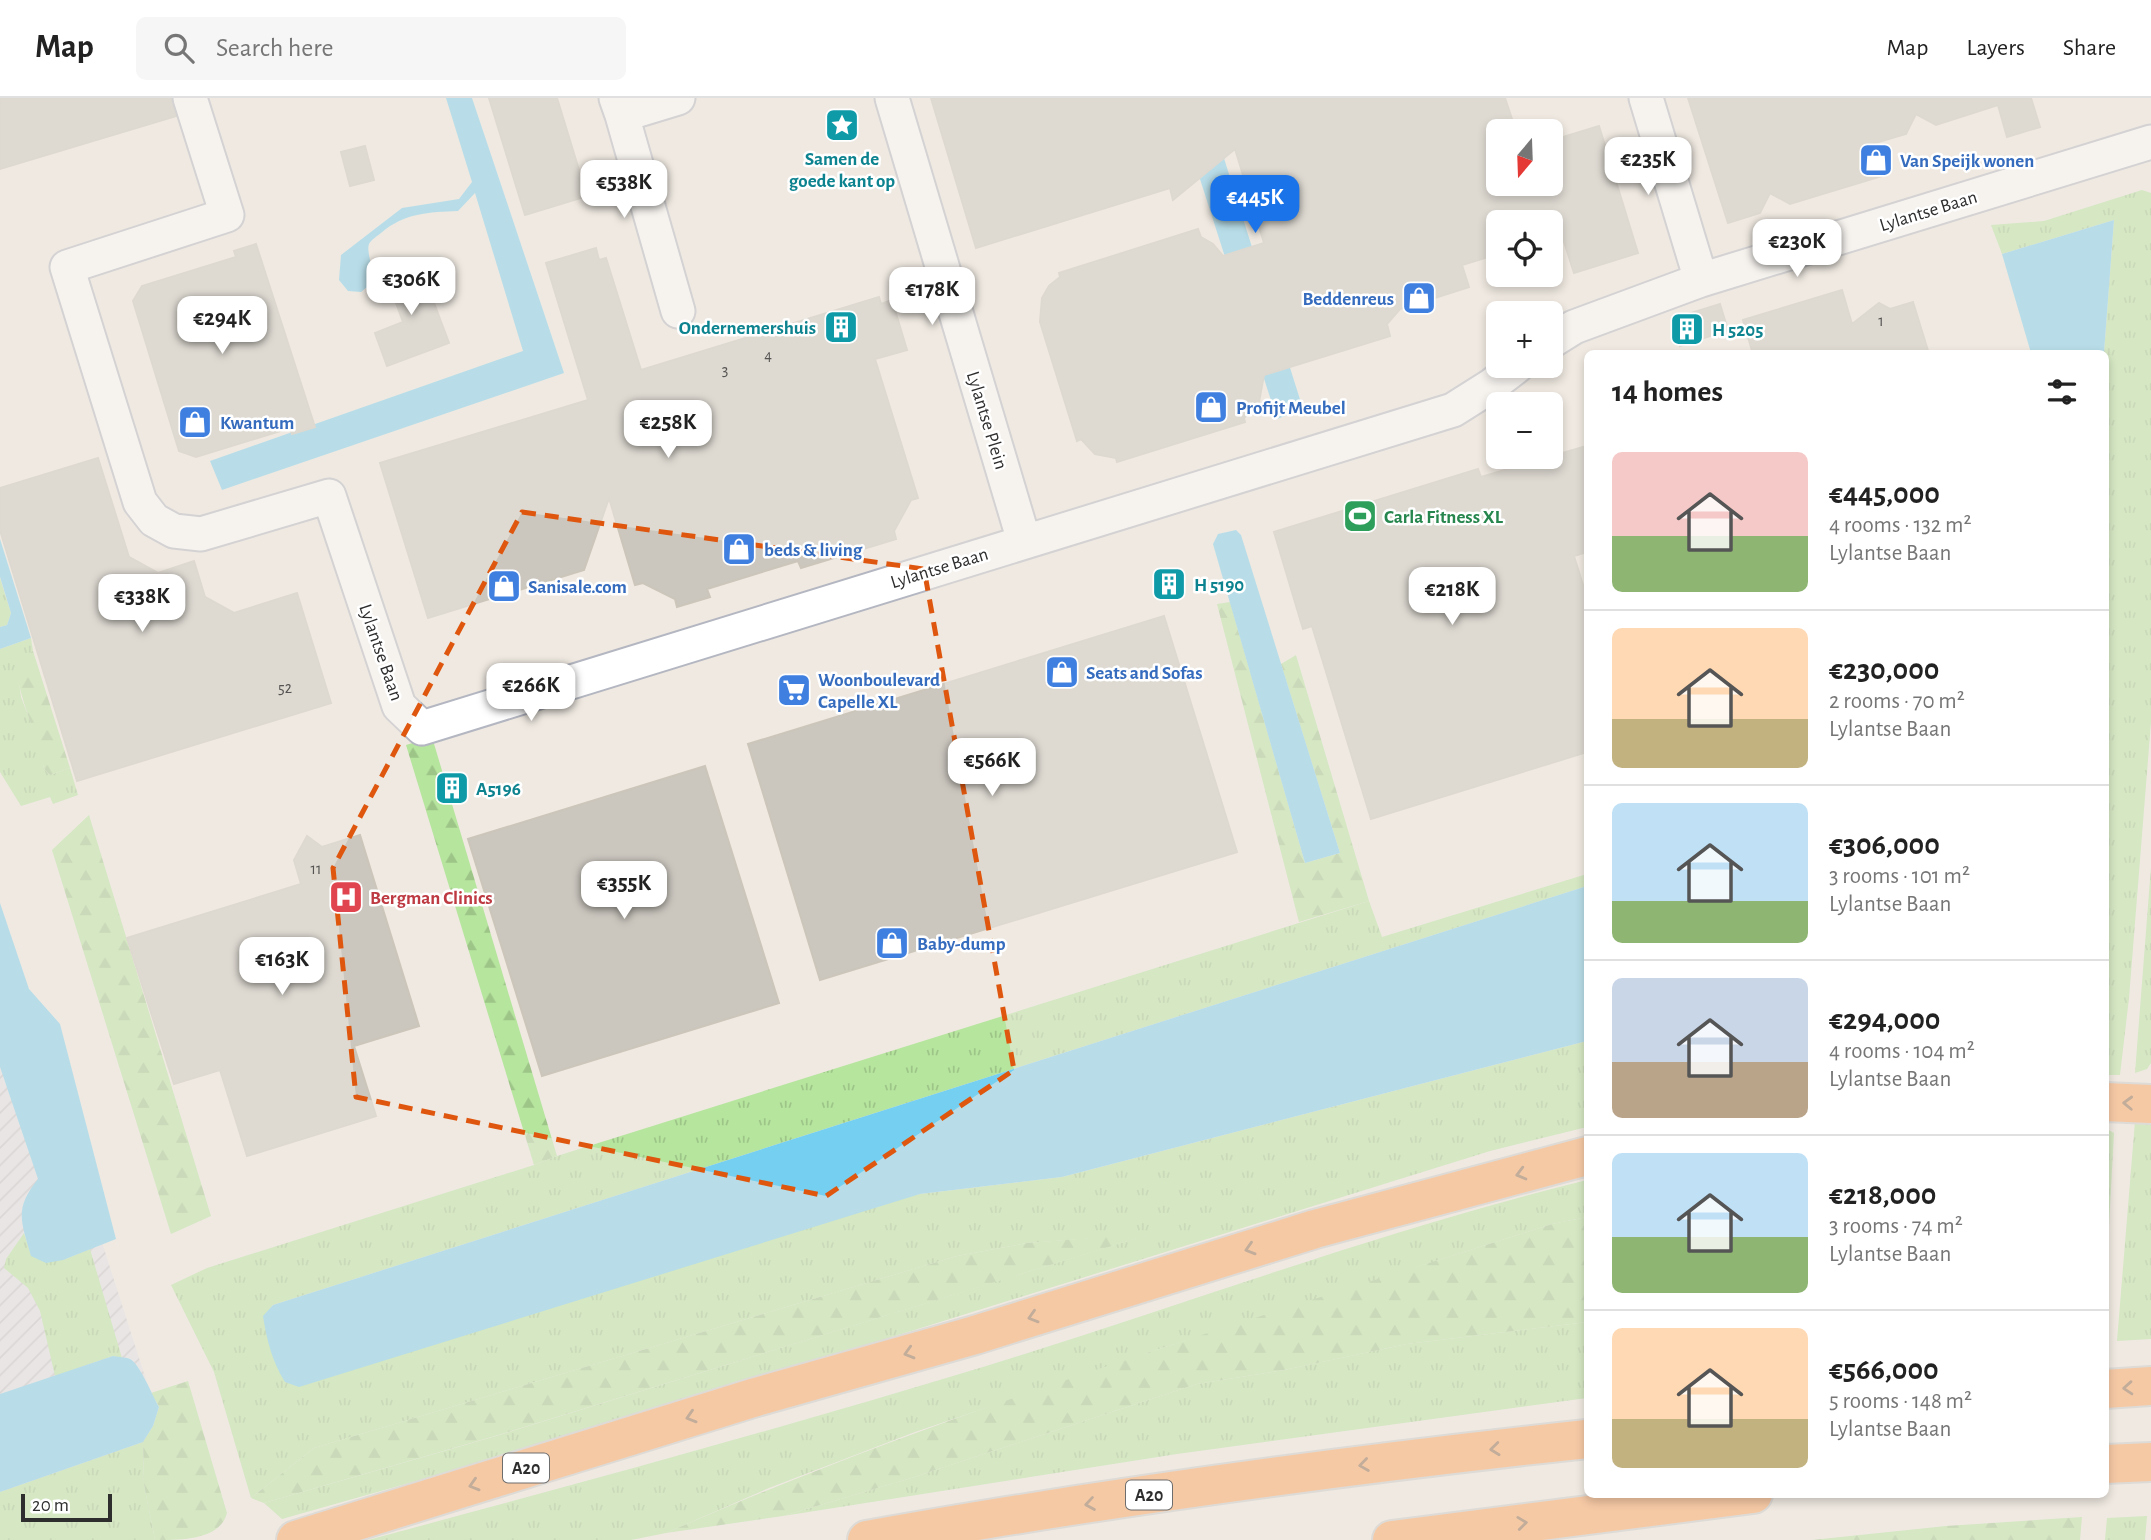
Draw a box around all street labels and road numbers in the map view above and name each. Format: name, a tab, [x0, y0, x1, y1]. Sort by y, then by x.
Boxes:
street label: Lylantse Baan	[1877, 188, 1980, 235]
street label: Lylantse Plein	[963, 369, 1010, 472]
street label: Lylantse Baan	[888, 545, 991, 592]
street label: Lylantse Baan	[355, 602, 406, 703]
road number: A20	[503, 1454, 549, 1483]
road number: A20	[1126, 1480, 1172, 1510]

